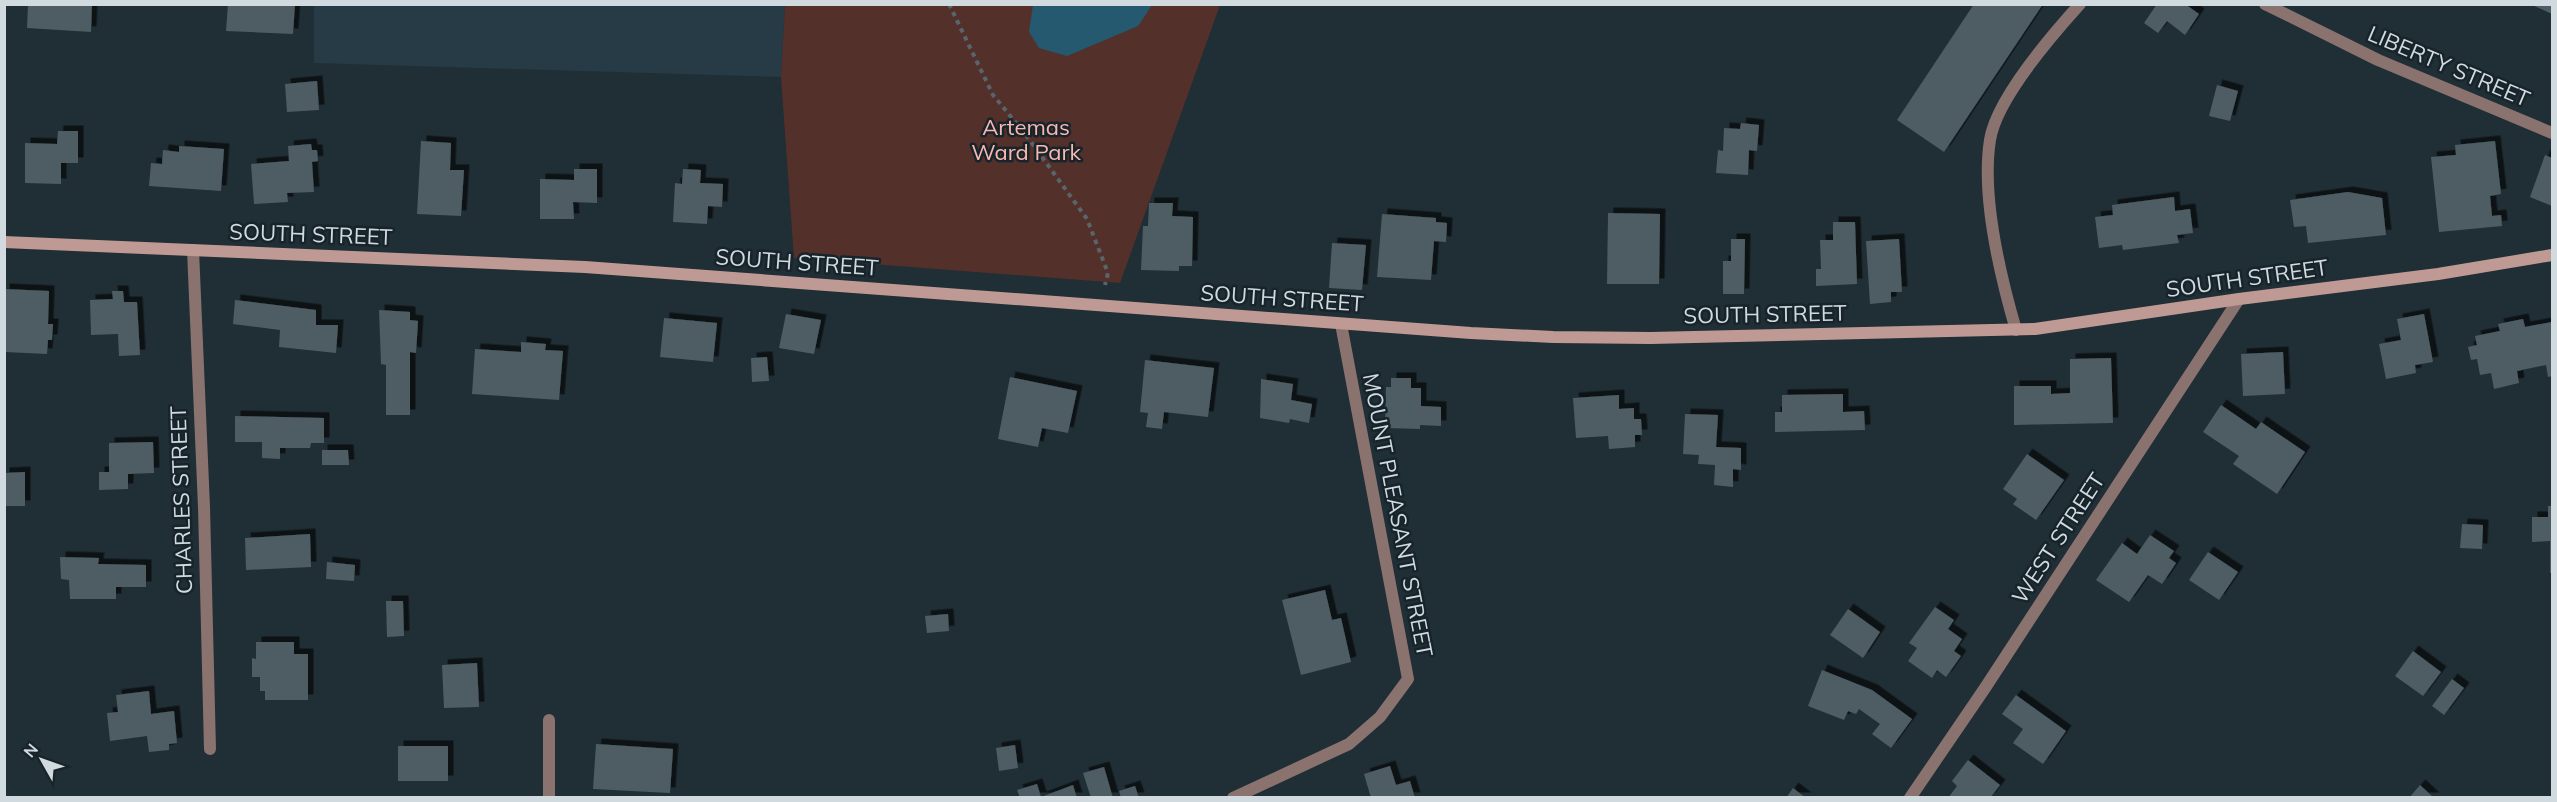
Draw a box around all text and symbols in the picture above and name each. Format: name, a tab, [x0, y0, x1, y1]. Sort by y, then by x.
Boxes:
street label: LIBERTY STREET	[2364, 19, 2534, 113]
park label: Artemas Ward Park	[971, 113, 1081, 166]
street label: SOUTH STREET	[229, 217, 393, 251]
street label: SOUTH STREET	[715, 242, 879, 282]
street label: SOUTH STREET	[2164, 253, 2330, 303]
street label: SOUTH STREET	[1200, 278, 1364, 318]
street label: SOUTH STREET	[1683, 299, 1847, 329]
street label: MOUNT PLEASANT STREET	[1357, 371, 1439, 659]
street label: CHARLES STREET	[164, 405, 198, 595]
street label: WEST STREET	[2005, 467, 2111, 609]
north arrow	[12, 730, 72, 790]
text: N	[19, 739, 42, 761]

